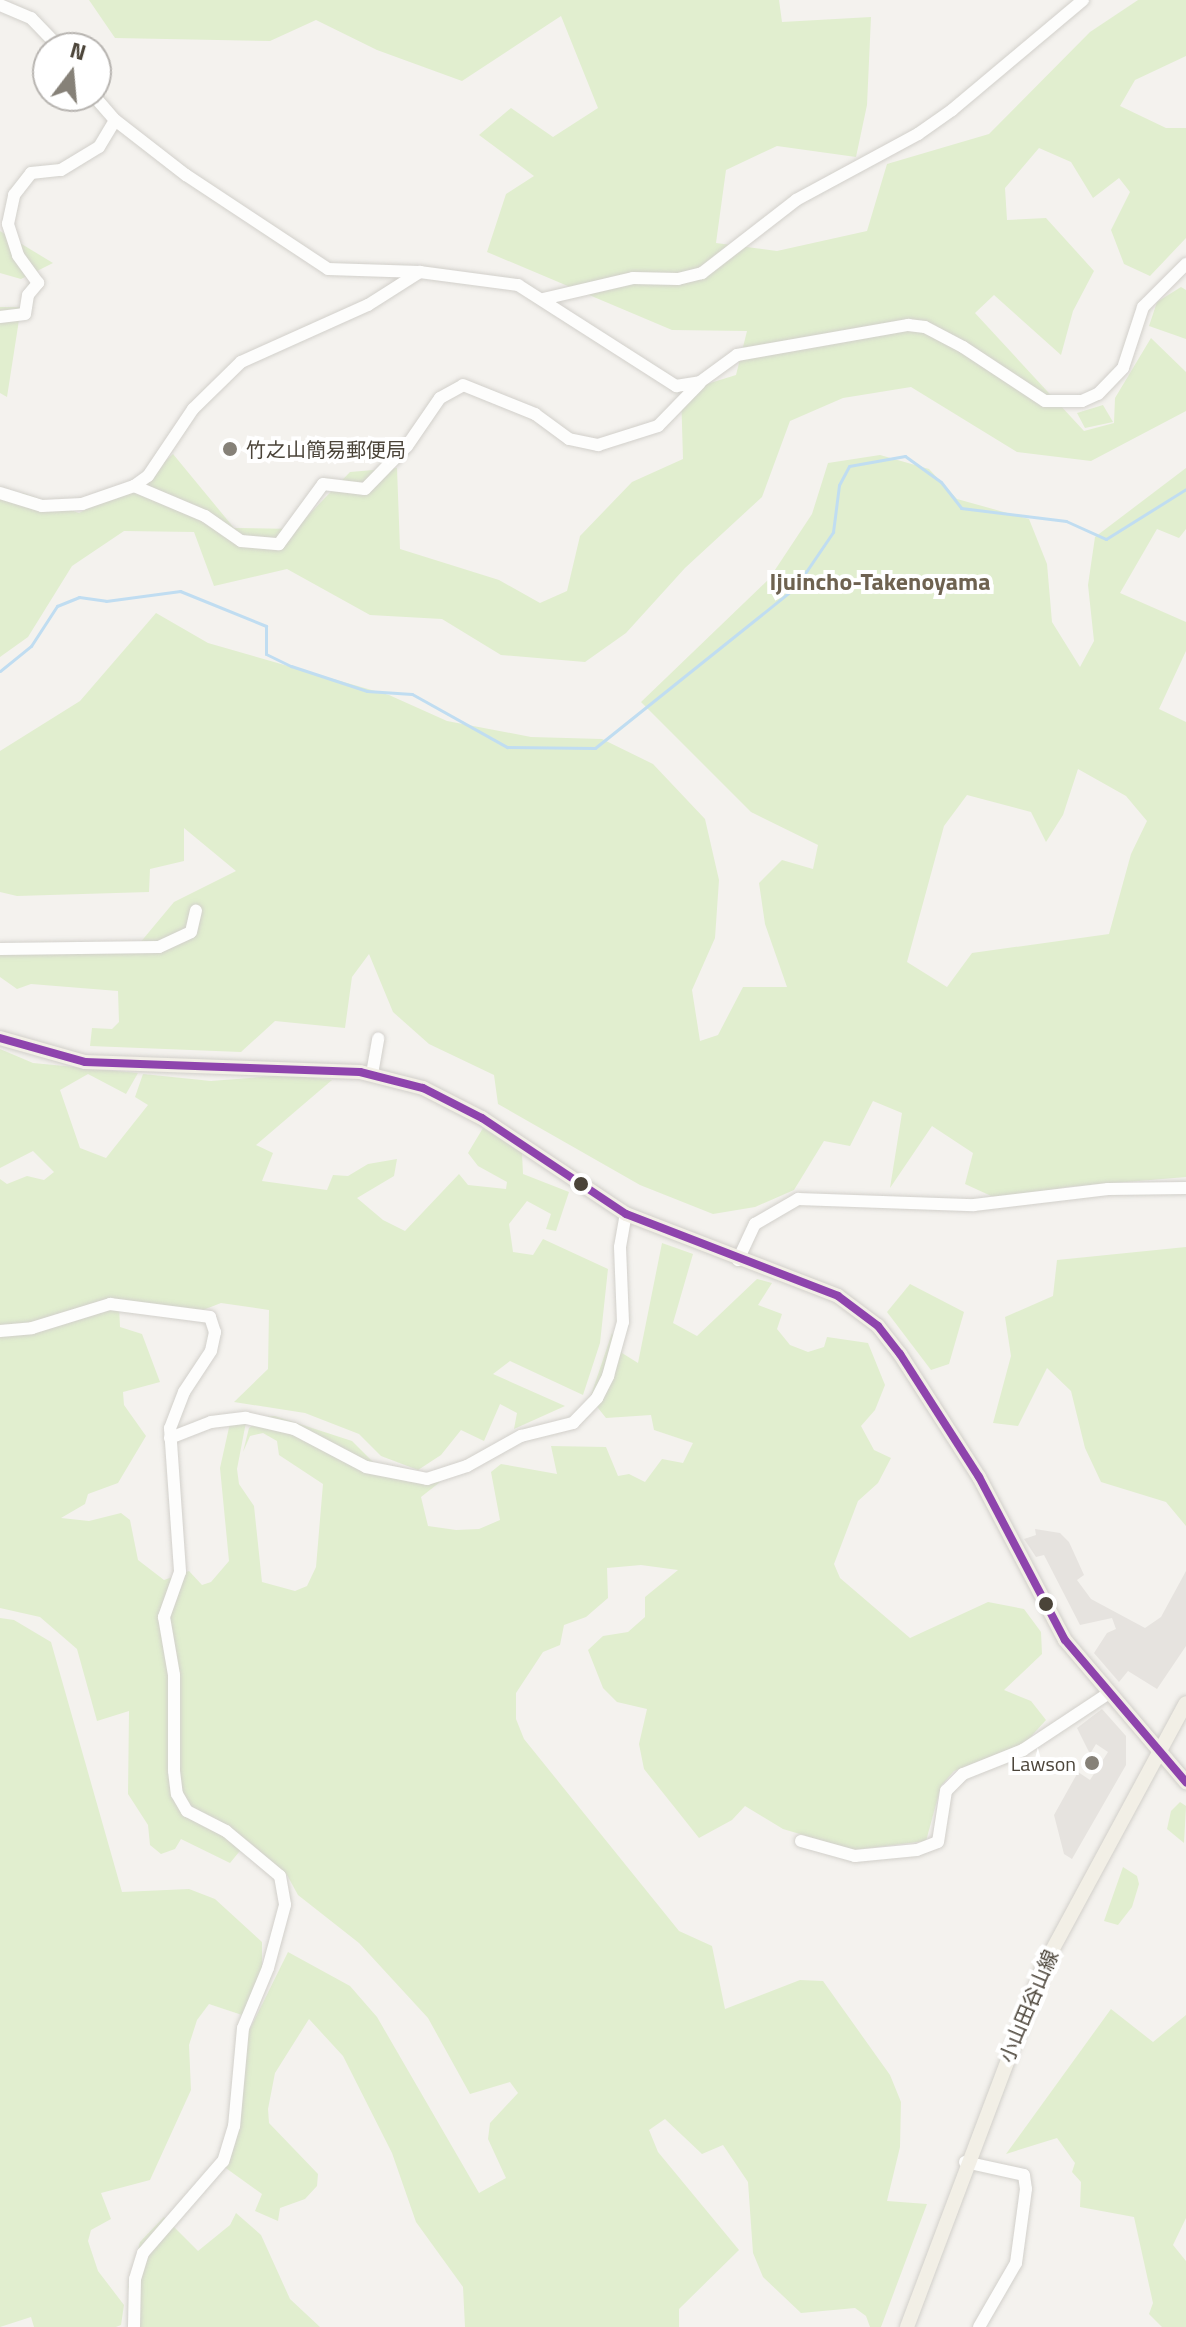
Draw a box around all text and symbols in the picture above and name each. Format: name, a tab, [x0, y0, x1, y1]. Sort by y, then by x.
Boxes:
north arrow	[32, 32, 112, 112]
text: N	[66, 32, 90, 69]
place label: 竹之山簡易郵便局	[246, 437, 406, 461]
marker: 竹之山簡易郵便局	[221, 440, 239, 458]
district label: Ijuincho-Takenoyama	[770, 568, 990, 596]
unlabelled marker	[573, 1176, 589, 1192]
unlabelled marker	[1038, 1596, 1054, 1612]
place label: Lawson	[1011, 1751, 1076, 1775]
marker: Lawson	[1083, 1754, 1101, 1772]
street label: 小山田谷山線	[994, 1946, 1062, 2066]

